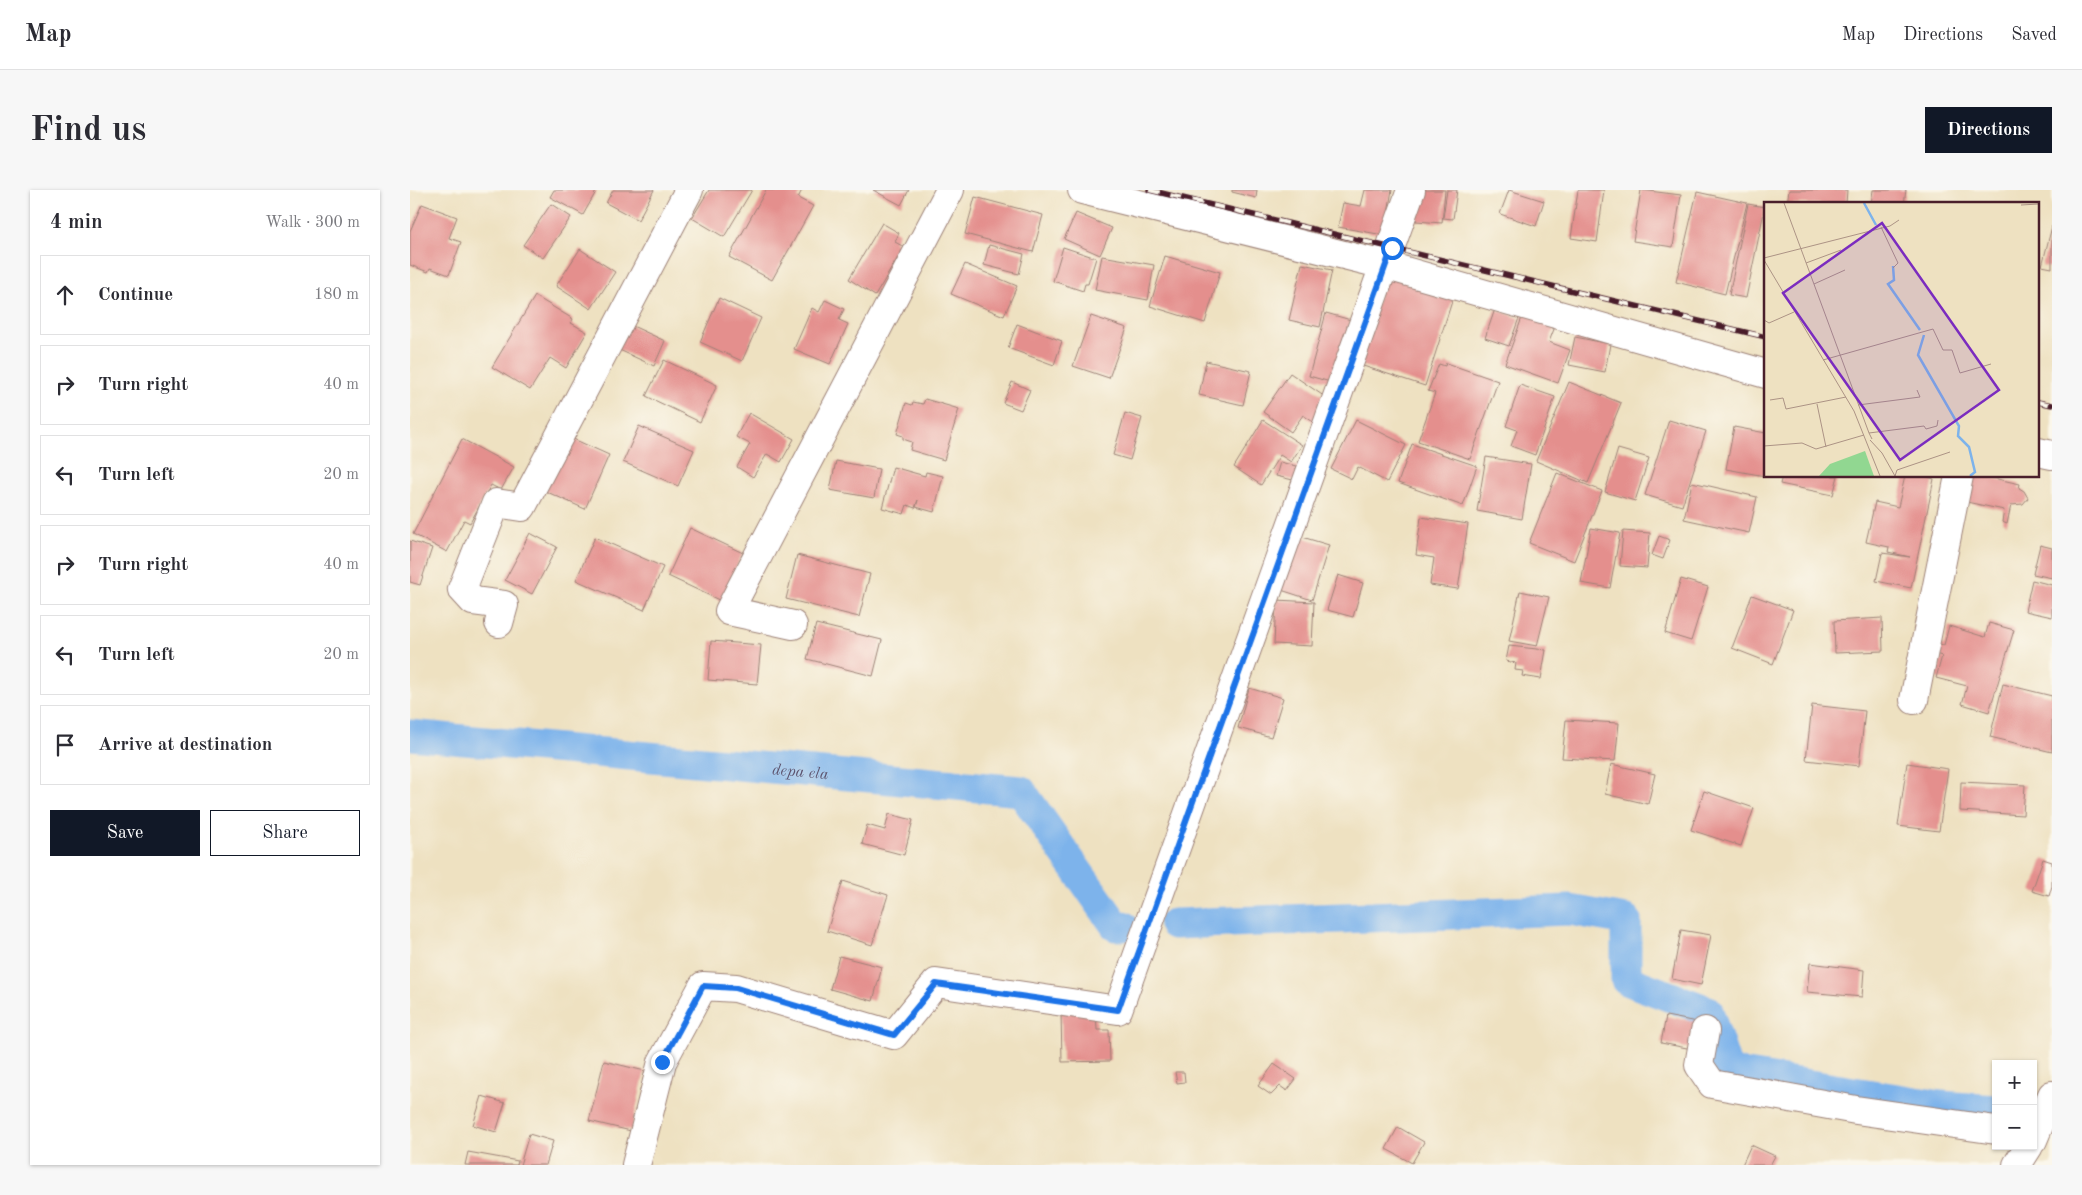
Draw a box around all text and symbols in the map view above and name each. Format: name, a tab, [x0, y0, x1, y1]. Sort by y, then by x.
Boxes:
text: Map	[25, 23, 72, 47]
text: Map	[1842, 26, 1875, 44]
text: Directions	[1903, 26, 1983, 44]
text: Saved	[2011, 26, 2057, 44]
button: Directions	[1925, 107, 2052, 153]
text: Find us	[30, 113, 146, 148]
inset map	[1764, 202, 2040, 478]
text: 4 min	[50, 212, 103, 233]
text: Walk · 300 m	[265, 215, 360, 231]
route start	[1381, 237, 1404, 260]
icon: ahead	[51, 281, 79, 309]
text: Continue	[98, 286, 173, 305]
text: 180 m	[314, 287, 359, 303]
icon: right	[51, 371, 79, 399]
text: Turn right	[98, 376, 188, 395]
text: 40 m	[323, 377, 359, 393]
icon: left	[51, 461, 79, 489]
text: Turn left	[98, 466, 175, 485]
text: 20 m	[323, 467, 359, 483]
icon: right	[51, 551, 79, 579]
text: Turn right	[98, 556, 188, 575]
text: 40 m	[323, 557, 359, 573]
icon: left	[51, 641, 79, 669]
text: Turn left	[98, 646, 175, 665]
text: 20 m	[323, 647, 359, 663]
icon: arrive	[51, 731, 79, 759]
text: Arrive at destination	[98, 736, 272, 755]
water label: depa ela	[771, 762, 829, 783]
button: Save	[50, 810, 200, 856]
button: Share	[210, 810, 360, 856]
route end	[651, 1051, 674, 1074]
map controls	[1992, 1060, 2037, 1150]
button: +	[1992, 1060, 2037, 1105]
button: −	[1992, 1105, 2037, 1150]

